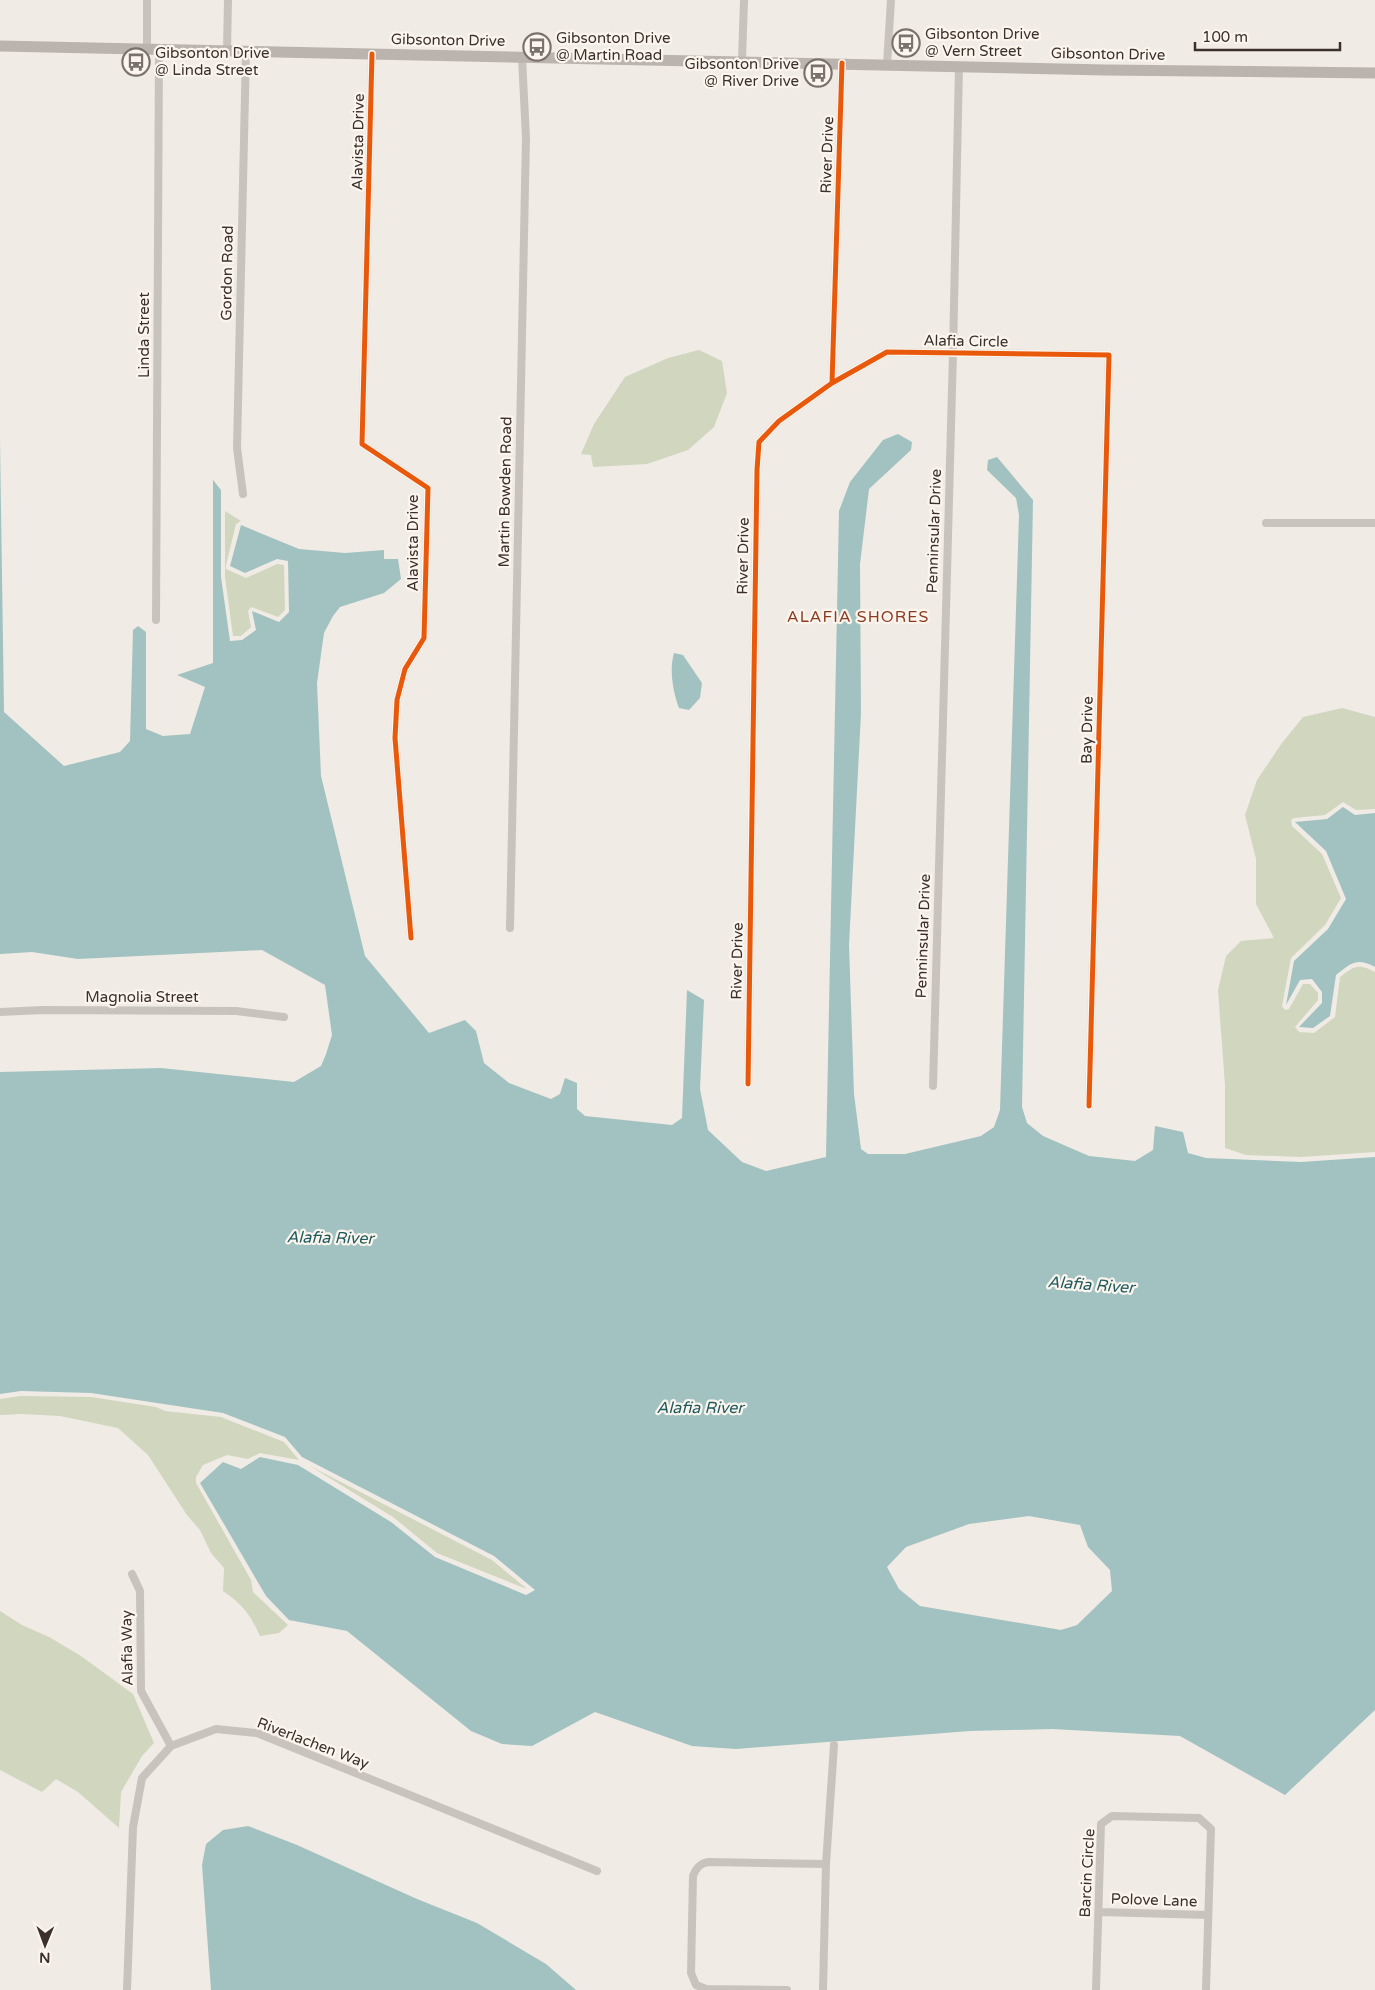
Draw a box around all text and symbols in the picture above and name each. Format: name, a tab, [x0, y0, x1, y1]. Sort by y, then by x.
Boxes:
scale bar	[1195, 20, 1340, 52]
place label: Gibsonton Drive @ Vern Street	[925, 25, 1040, 60]
bus stop icon: Gibsonton Drive @ Vern Street	[891, 28, 921, 58]
text: 100 m	[1202, 28, 1248, 46]
place label: Gibsonton Drive @ Martin Road	[556, 29, 671, 64]
street label: Gibsonton Drive	[391, 30, 505, 50]
bus stop icon: Gibsonton Drive @ Martin Road	[522, 32, 552, 62]
place label: Gibsonton Drive @ Linda Street	[155, 44, 270, 79]
street label: Gibsonton Drive	[1051, 44, 1165, 64]
bus stop icon: Gibsonton Drive @ Linda Street	[121, 47, 151, 77]
place label: Gibsonton Drive @ River Drive	[684, 55, 799, 90]
bus stop icon: Gibsonton Drive @ River Drive	[803, 58, 833, 88]
street label: Alavista Drive	[348, 93, 368, 191]
street label: River Drive	[817, 116, 837, 194]
street label: Gordon Road	[217, 225, 237, 321]
street label: Linda Street	[135, 292, 153, 378]
street label: Alafia Circle	[923, 331, 1009, 351]
street label: Martin Bowden Road	[495, 416, 515, 568]
street label: Penninsular Drive	[923, 468, 945, 594]
street label: Alavista Drive	[404, 495, 422, 591]
street label: River Drive	[733, 517, 753, 595]
district label: ALAFIA SHORES	[787, 607, 929, 627]
street label: Bay Drive	[1077, 696, 1097, 764]
street label: Penninsular Drive	[912, 873, 934, 999]
street label: River Drive	[727, 922, 747, 1000]
street label: Magnolia Street	[85, 988, 199, 1006]
water label: Alafia River	[286, 1227, 375, 1249]
water label: Alafia River	[1047, 1272, 1137, 1298]
water label: Alafia River	[657, 1398, 745, 1418]
street label: Alafia Way	[117, 1610, 137, 1686]
street label: Riverlachen Way	[255, 1713, 371, 1773]
street label: Barcin Circle	[1076, 1828, 1098, 1918]
street label: Polove Lane	[1110, 1889, 1198, 1911]
north arrow	[20, 1920, 70, 1970]
text: N	[39, 1949, 51, 1966]

